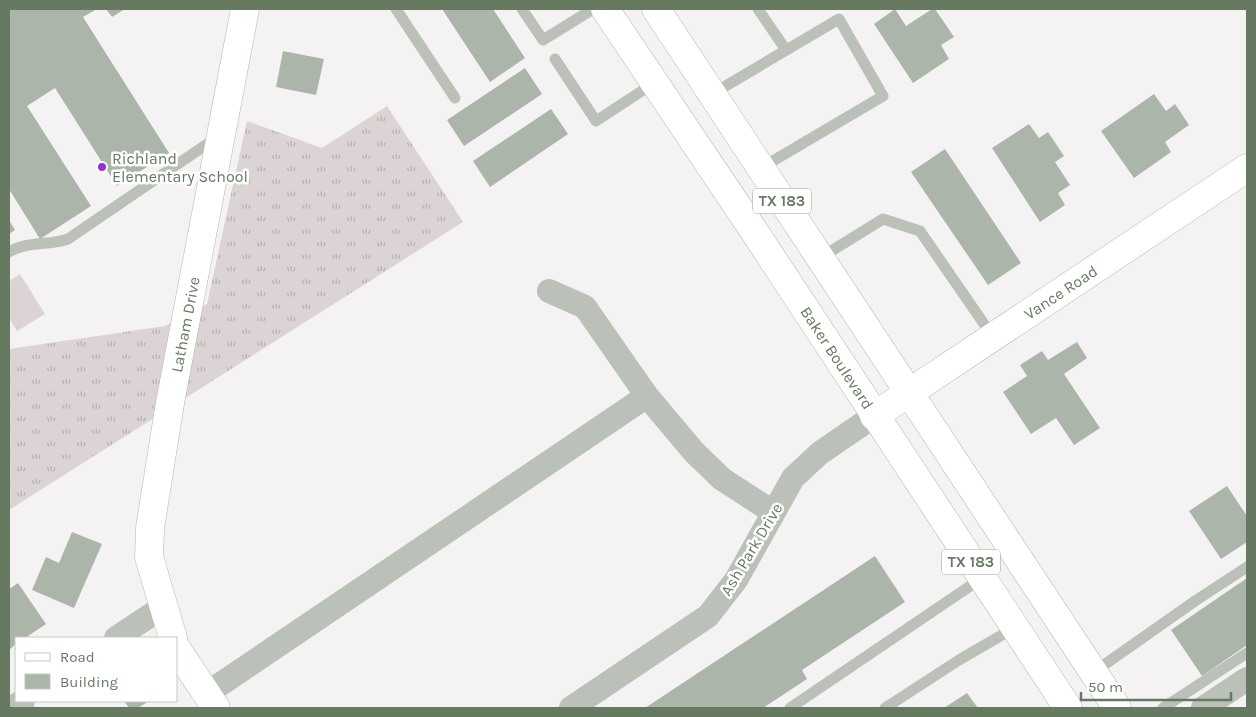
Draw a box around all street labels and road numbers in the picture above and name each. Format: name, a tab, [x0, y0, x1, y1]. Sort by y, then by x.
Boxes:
road number: TX 183	[753, 188, 811, 214]
street label: Vance Road	[1021, 261, 1101, 324]
street label: Latham Drive	[167, 275, 204, 374]
street label: Baker Boulevard	[796, 303, 878, 413]
street label: Ash Park Drive	[716, 499, 787, 599]
road number: TX 183	[942, 550, 1000, 574]

